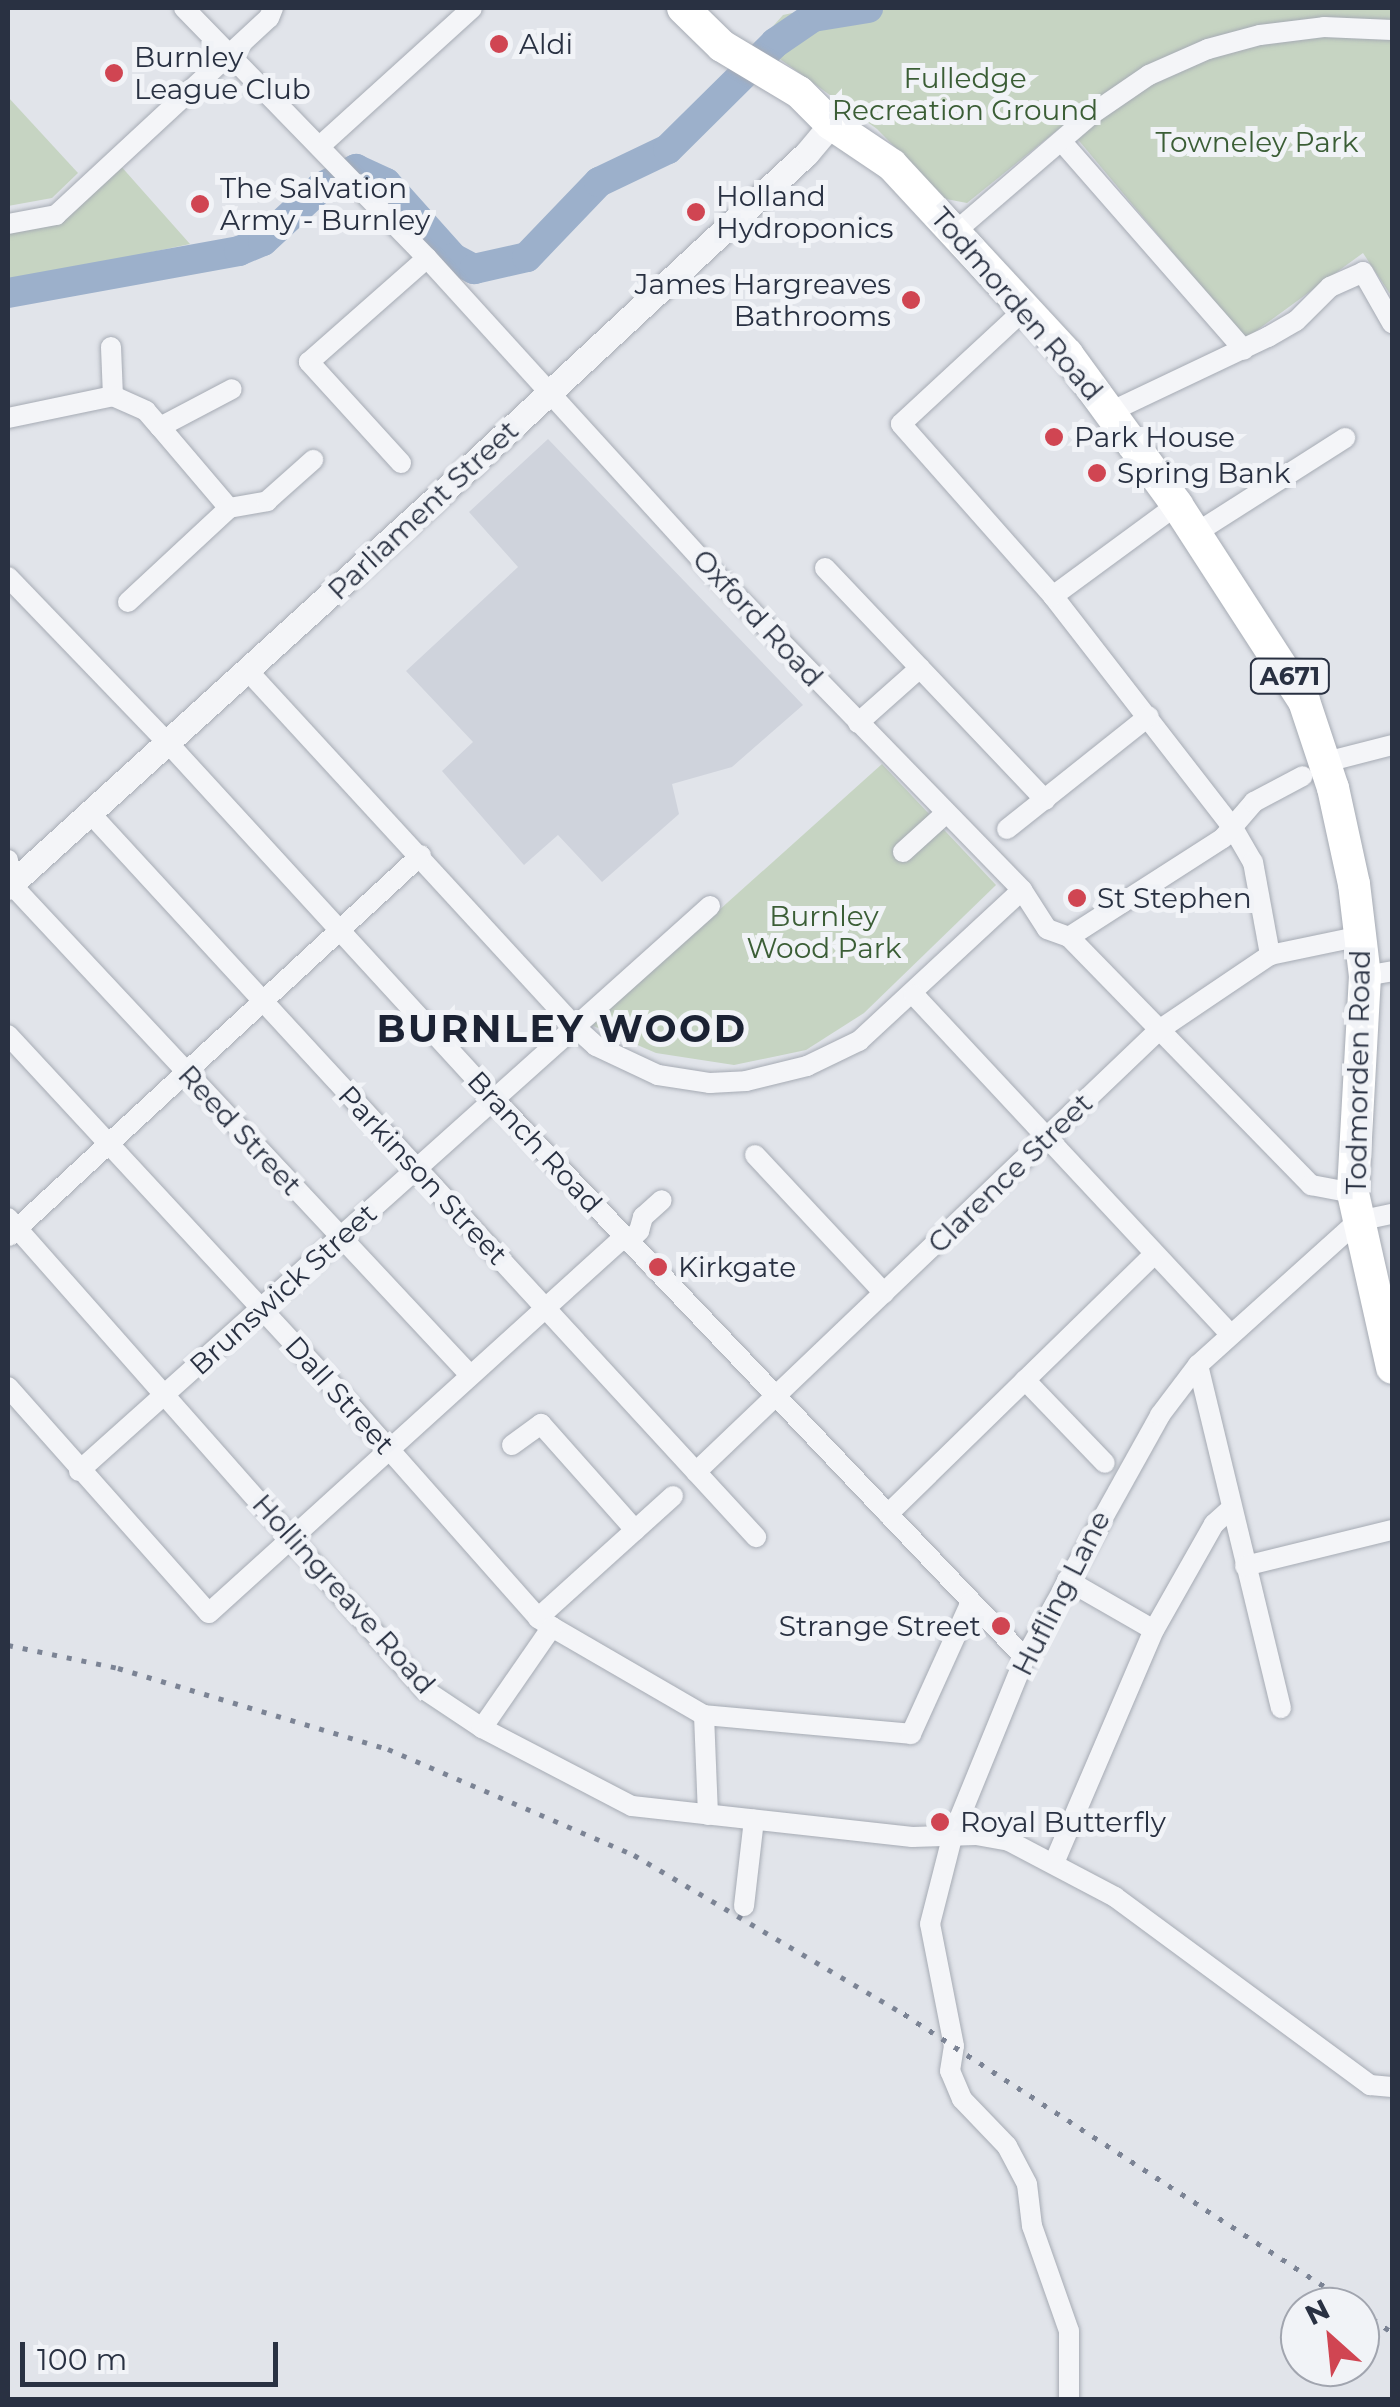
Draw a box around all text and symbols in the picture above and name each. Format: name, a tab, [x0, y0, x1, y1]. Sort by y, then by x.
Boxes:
place label: Aldi	[519, 27, 573, 61]
marker: Aldi	[488, 33, 510, 55]
place label: Burnley League Club	[134, 40, 311, 106]
park label: Fulledge Recreation Ground	[832, 61, 1098, 127]
marker: Burnley League Club	[103, 62, 125, 84]
park label: Towneley Park	[1156, 125, 1358, 159]
place label: The Salvation Army - Burnley	[220, 171, 430, 237]
place label: Holland Hydroponics	[716, 179, 893, 245]
marker: The Salvation Army - Burnley	[189, 193, 211, 215]
marker: Holland Hydroponics	[685, 201, 707, 223]
street label: Todmorden Road	[924, 201, 1110, 407]
place label: James Hargreaves Bathrooms	[635, 267, 891, 333]
marker: James Hargreaves Bathrooms	[900, 289, 922, 311]
street label: Parliament Street	[321, 413, 525, 607]
place label: Park House	[1074, 420, 1235, 454]
marker: Park House	[1043, 426, 1065, 448]
place label: Spring Bank	[1117, 456, 1290, 490]
marker: Spring Bank	[1086, 462, 1108, 484]
street label: Oxford Road	[686, 542, 830, 694]
road number: A671	[1248, 656, 1332, 696]
place label: St Stephen	[1097, 881, 1252, 915]
marker: St Stephen	[1066, 887, 1088, 909]
park label: Burnley Wood Park	[747, 899, 901, 965]
street label: Todmorden Road	[1339, 949, 1377, 1195]
district label: BURNLEY WOOD	[376, 1006, 748, 1052]
street label: Reed Street	[171, 1058, 309, 1202]
street label: Branch Road	[461, 1064, 609, 1220]
street label: Parkinson Street	[331, 1079, 515, 1271]
street label: Clarence Street	[921, 1086, 1099, 1260]
street label: Brunswick Street	[183, 1196, 383, 1382]
place label: Kirkgate	[678, 1250, 796, 1284]
marker: Kirkgate	[647, 1256, 669, 1278]
street label: Dall Street	[278, 1329, 402, 1461]
street label: Hollingreave Road	[246, 1487, 442, 1701]
street label: Hufling Lane	[1005, 1505, 1117, 1681]
place label: Strange Street	[779, 1609, 981, 1643]
marker: Strange Street	[990, 1615, 1012, 1637]
place label: Royal Butterfly	[960, 1805, 1166, 1839]
marker: Royal Butterfly	[929, 1811, 951, 1833]
north arrow	[1280, 2287, 1380, 2387]
text: N	[1299, 2292, 1335, 2332]
scale bar	[25, 2322, 282, 2384]
text: 100 m	[37, 2341, 127, 2378]

